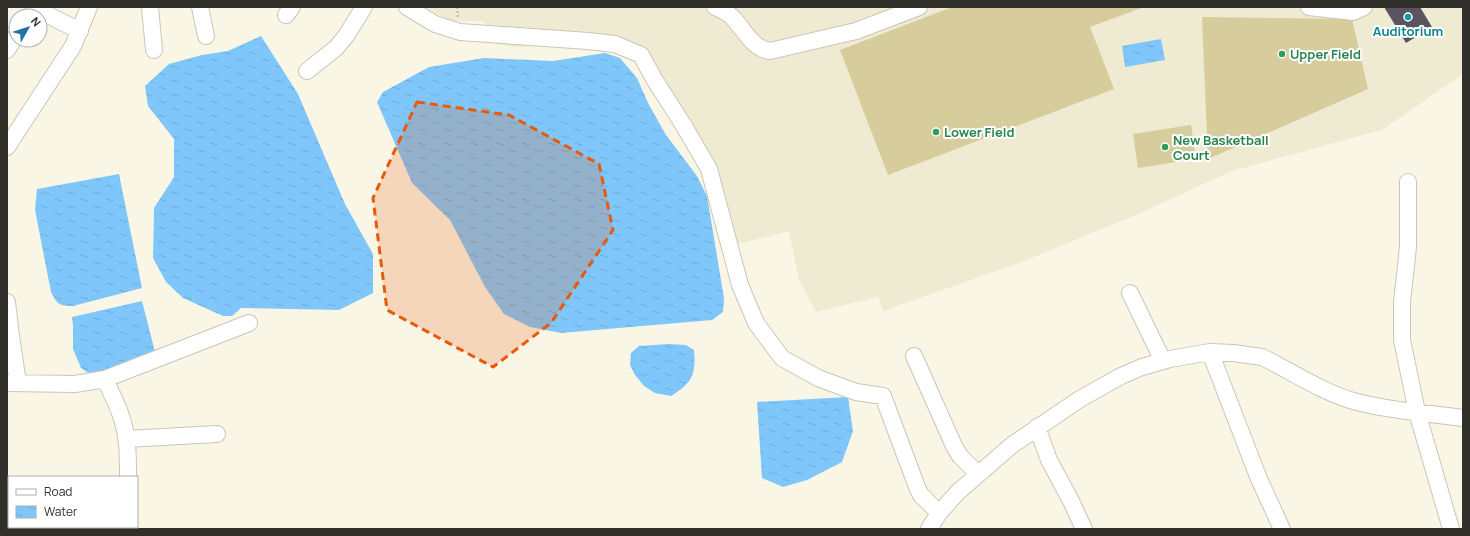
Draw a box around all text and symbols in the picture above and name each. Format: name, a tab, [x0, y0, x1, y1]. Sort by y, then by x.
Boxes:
north arrow	[8, 8, 48, 48]
marker: Auditorium	[1403, 12, 1413, 22]
text: N	[28, 14, 45, 29]
place label: Auditorium	[1373, 22, 1443, 40]
place label: Upper Field	[1290, 45, 1361, 63]
marker: Upper Field	[1277, 49, 1287, 59]
place label: Lower Field	[944, 123, 1014, 141]
marker: Lower Field	[931, 127, 941, 137]
place label: New Basketball Court	[1173, 131, 1269, 164]
marker: New Basketball Court	[1160, 142, 1170, 152]
legend	[8, 476, 138, 528]
text: Road	[44, 483, 72, 500]
text: Water	[44, 503, 78, 520]

